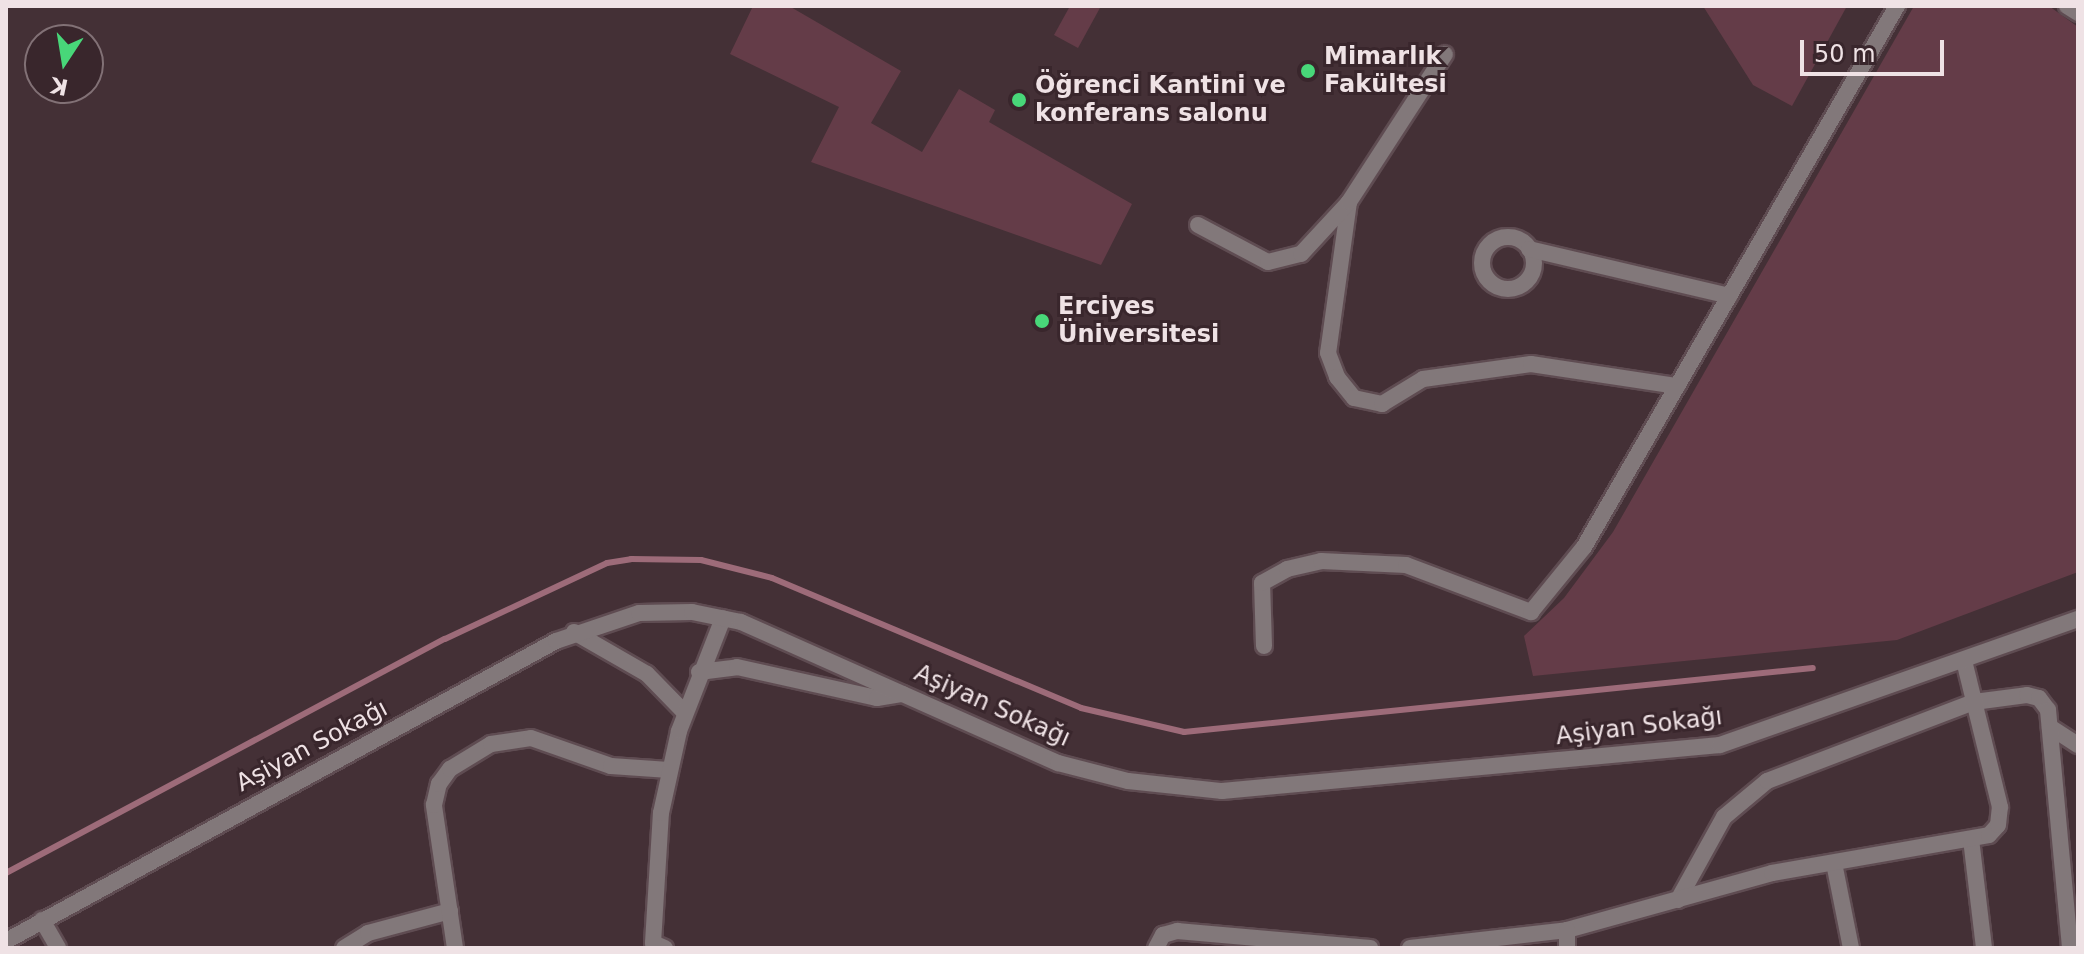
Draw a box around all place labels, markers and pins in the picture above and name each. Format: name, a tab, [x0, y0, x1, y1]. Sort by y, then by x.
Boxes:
place label: Mimarlık Fakültesi	[1324, 43, 1447, 99]
marker: Mimarlık Fakültesi	[1299, 62, 1317, 80]
place label: Öğrenci Kantini ve konferans salonu	[1035, 72, 1286, 128]
marker: Öğrenci Kantini ve konferans salonu	[1010, 91, 1028, 109]
place label: Erciyes Üniversitesi	[1058, 293, 1219, 349]
marker: Erciyes Üniversitesi	[1033, 312, 1051, 330]

